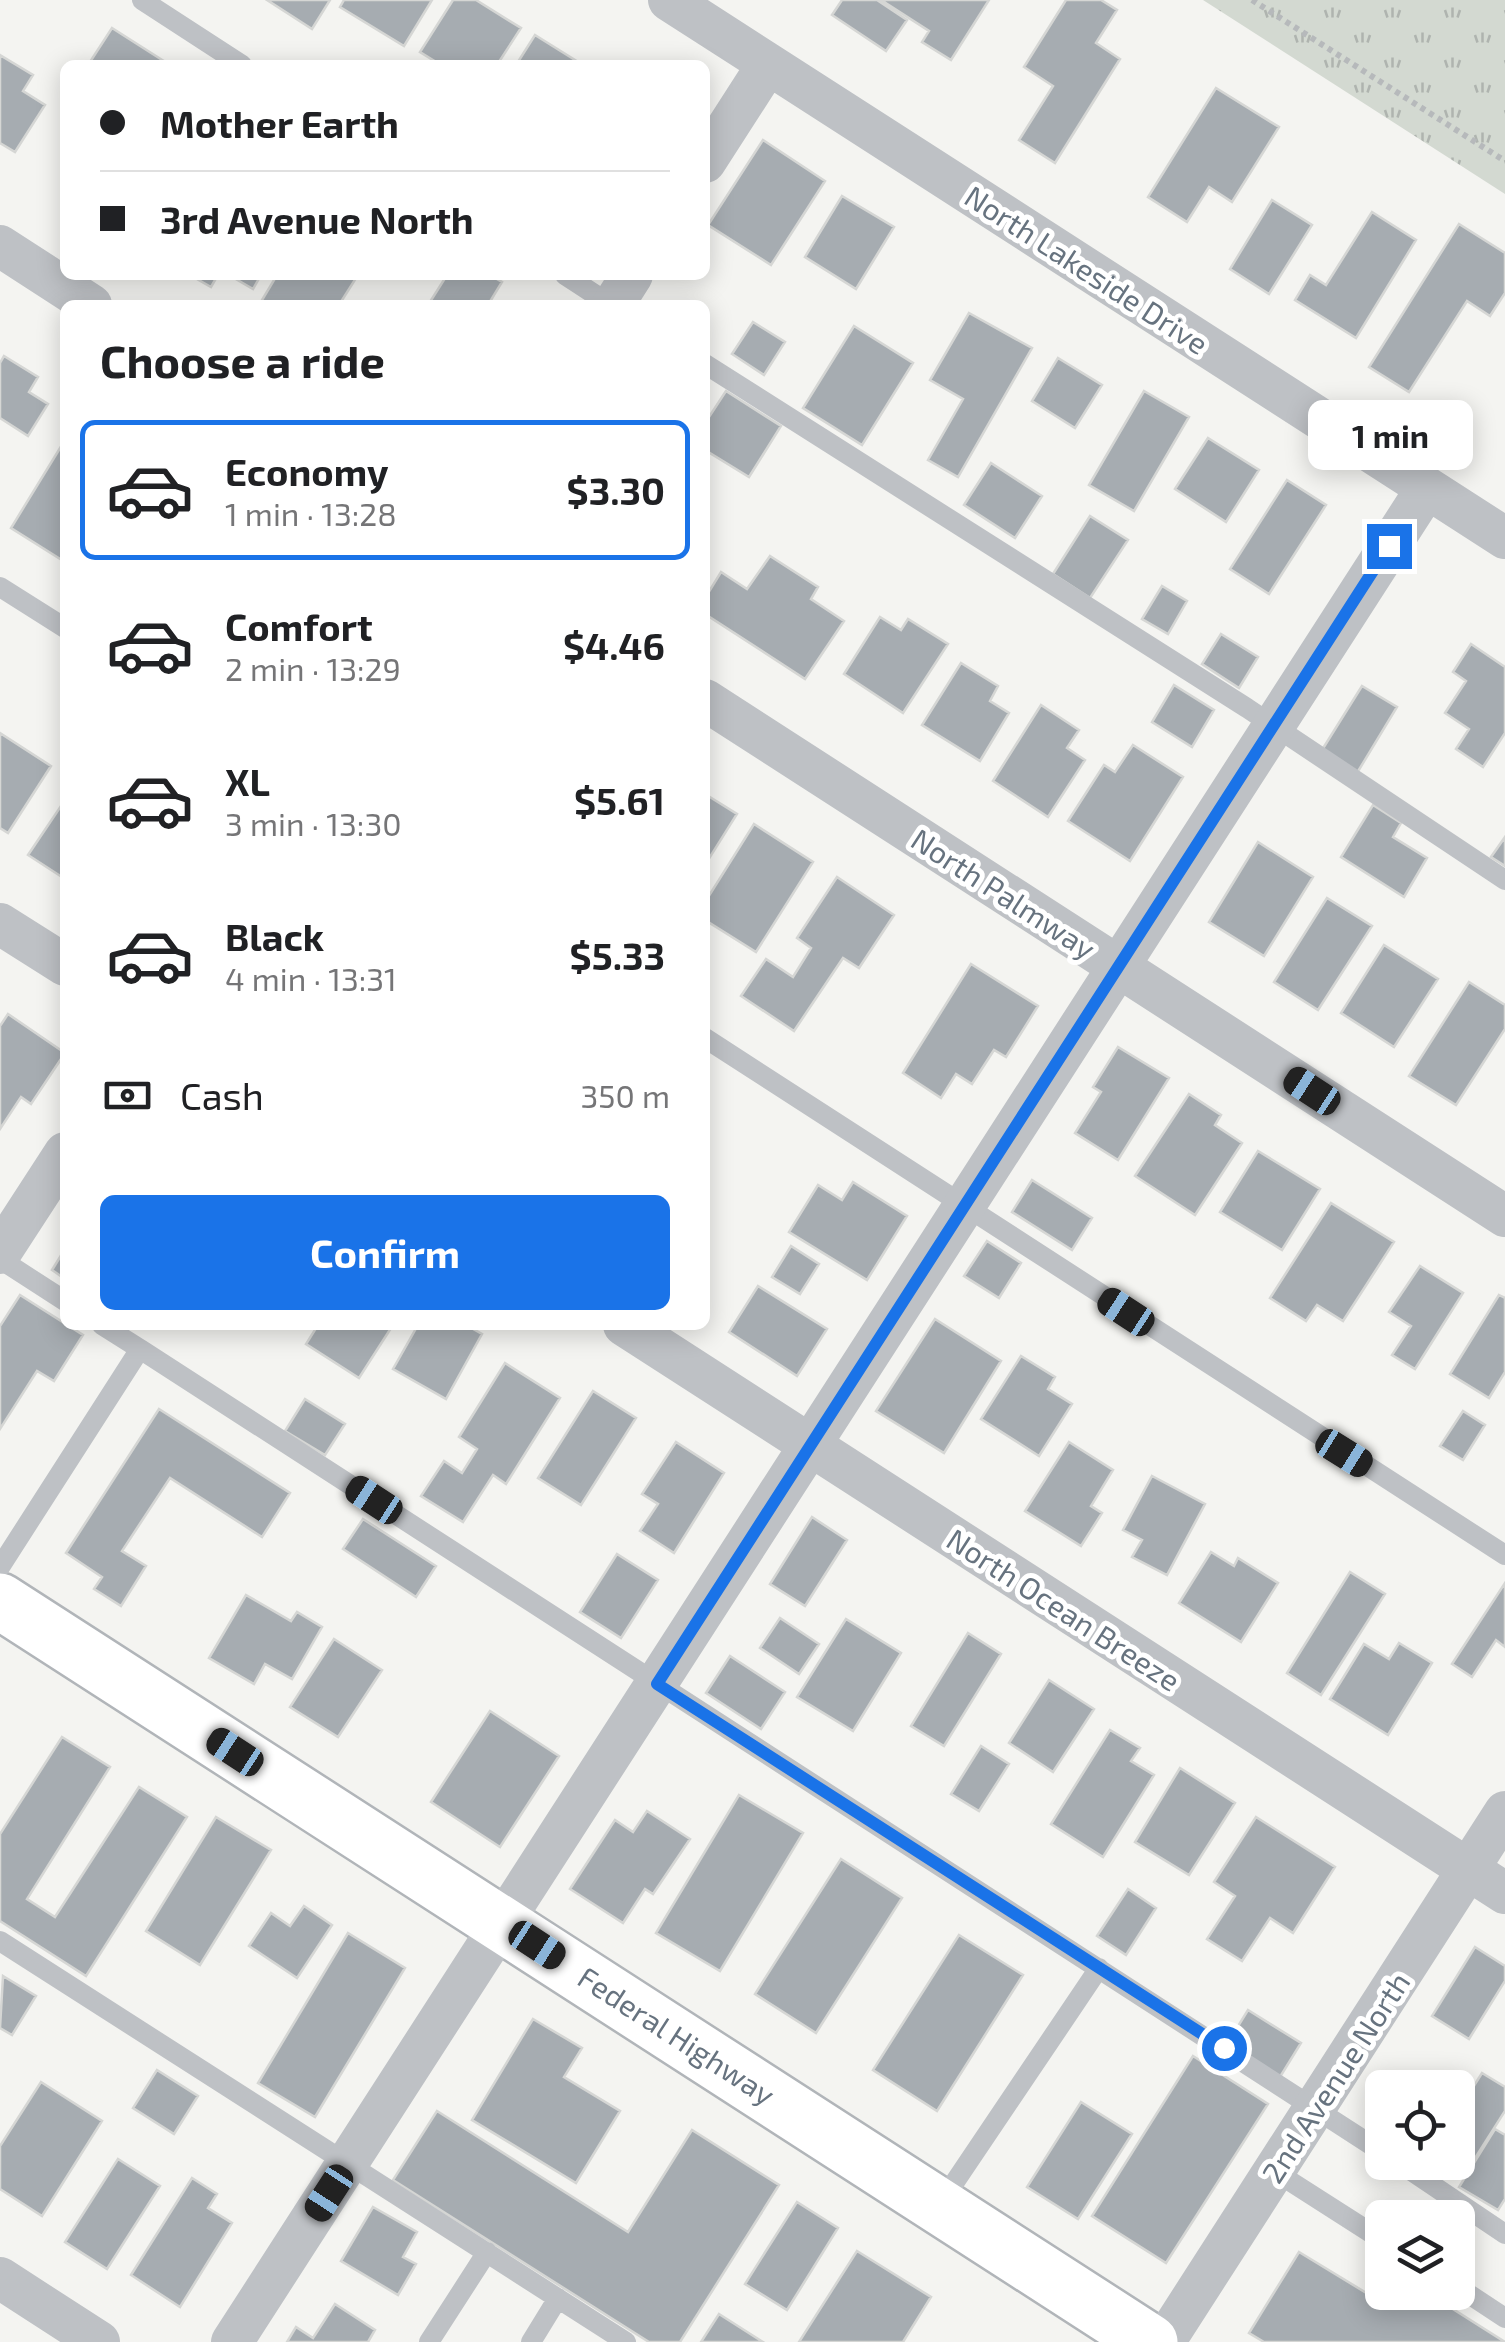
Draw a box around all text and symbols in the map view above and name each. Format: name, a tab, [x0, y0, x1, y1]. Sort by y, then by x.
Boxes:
text: Mother Earth	[160, 100, 399, 146]
street label: North Lakeside Drive	[959, 177, 1215, 361]
text: 3rd Avenue North	[160, 196, 474, 242]
text: Choose a ride	[100, 333, 385, 387]
callout: 1 min	[1306, 401, 1472, 471]
text: 1 min	[1352, 416, 1429, 454]
icon: car	[105, 445, 195, 535]
text: Economy	[225, 448, 389, 494]
text: $3.30	[567, 467, 665, 513]
text: 1 min · 13:28	[225, 494, 397, 532]
route end	[1367, 524, 1412, 569]
icon: car	[105, 600, 195, 690]
text: Comfort	[225, 603, 373, 649]
text: $4.46	[563, 622, 665, 668]
text: 2 min · 13:29	[225, 649, 401, 687]
icon: car	[105, 755, 195, 845]
text: XL	[225, 758, 270, 804]
text: $5.61	[574, 777, 665, 823]
text: 3 min · 13:30	[225, 804, 401, 842]
street label: North Palmway	[905, 820, 1103, 966]
icon: car	[105, 910, 195, 1000]
text: Black	[225, 913, 324, 959]
text: $5.33	[570, 932, 665, 978]
text: 4 min · 13:31	[225, 959, 397, 997]
car	[1279, 1062, 1345, 1120]
icon: cash	[100, 1068, 155, 1123]
text: Cash	[180, 1072, 264, 1118]
text: 350 m	[581, 1076, 670, 1114]
button: Confirm	[100, 1195, 670, 1310]
car	[1093, 1283, 1159, 1341]
car	[1311, 1424, 1377, 1482]
car	[341, 1471, 407, 1529]
street label: North Ocean Breeze	[941, 1520, 1187, 1698]
car	[202, 1723, 268, 1781]
car	[504, 1916, 570, 1974]
street label: Federal Highway	[572, 1958, 782, 2112]
street label: 2nd Avenue North	[1254, 1965, 1416, 2189]
route start	[1202, 2026, 1247, 2071]
map controls	[1365, 2070, 1475, 2310]
button: locate	[1365, 2070, 1475, 2180]
car	[300, 2160, 358, 2226]
button: layers	[1365, 2200, 1475, 2310]

